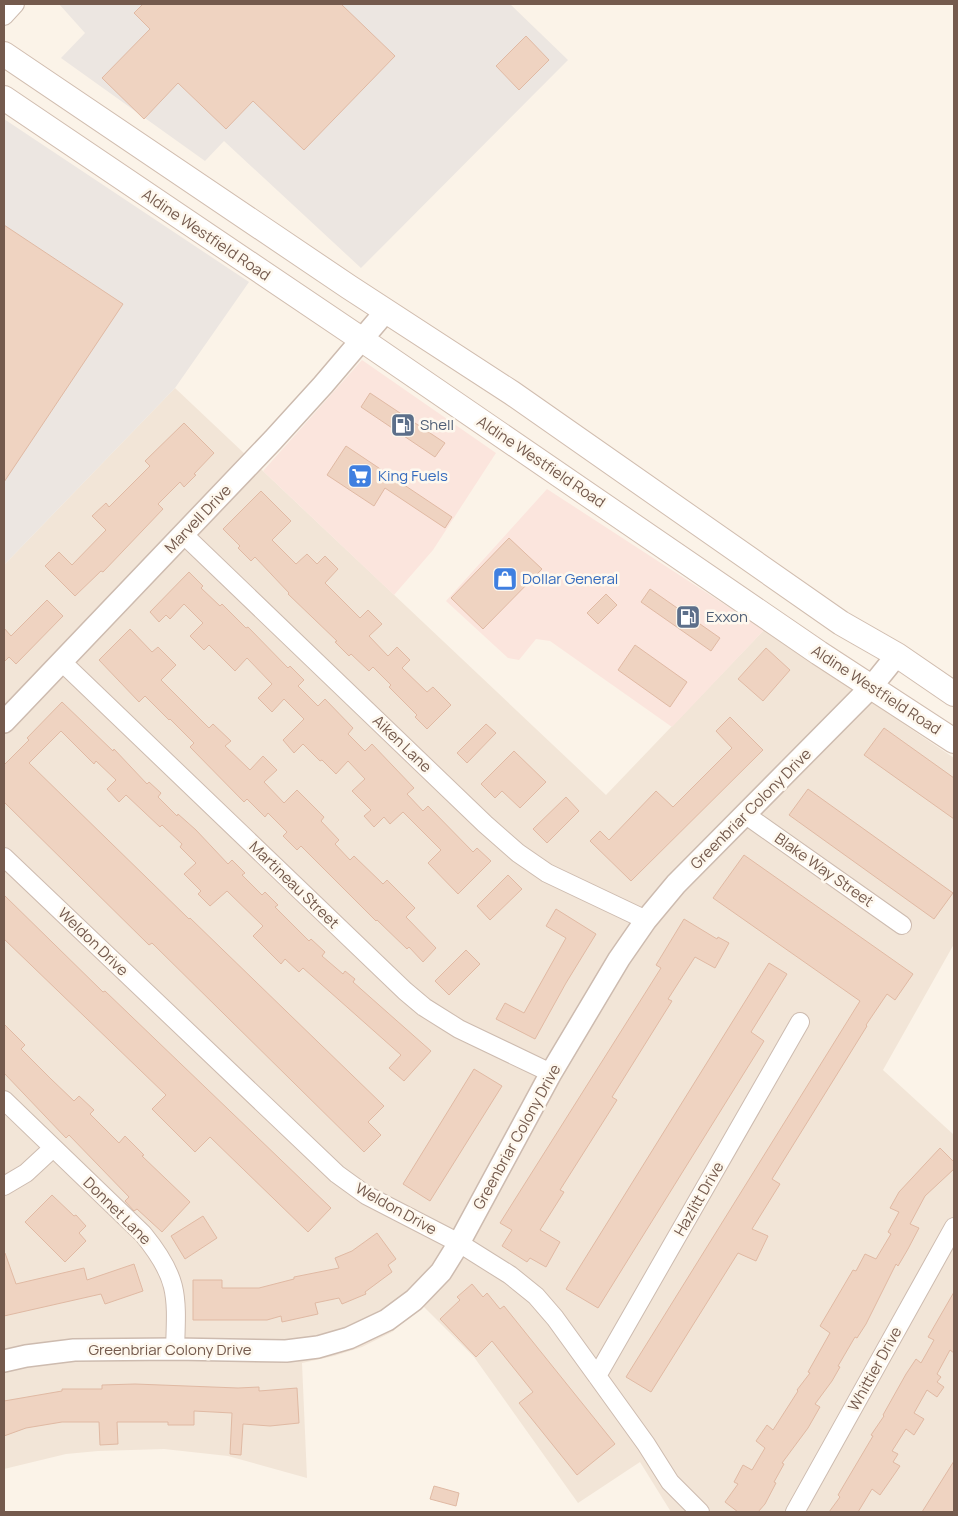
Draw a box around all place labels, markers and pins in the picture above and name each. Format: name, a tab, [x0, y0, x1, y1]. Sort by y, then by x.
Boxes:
fuel station icon: Shell	[390, 412, 416, 438]
place label: Shell	[420, 414, 454, 435]
supermarket icon: King Fuels	[347, 463, 373, 489]
place label: King Fuels	[378, 465, 448, 486]
shop icon: Dollar General	[492, 566, 518, 592]
place label: Dollar General	[522, 568, 618, 589]
fuel station icon: Exxon	[675, 604, 701, 630]
place label: Exxon	[706, 606, 748, 627]

